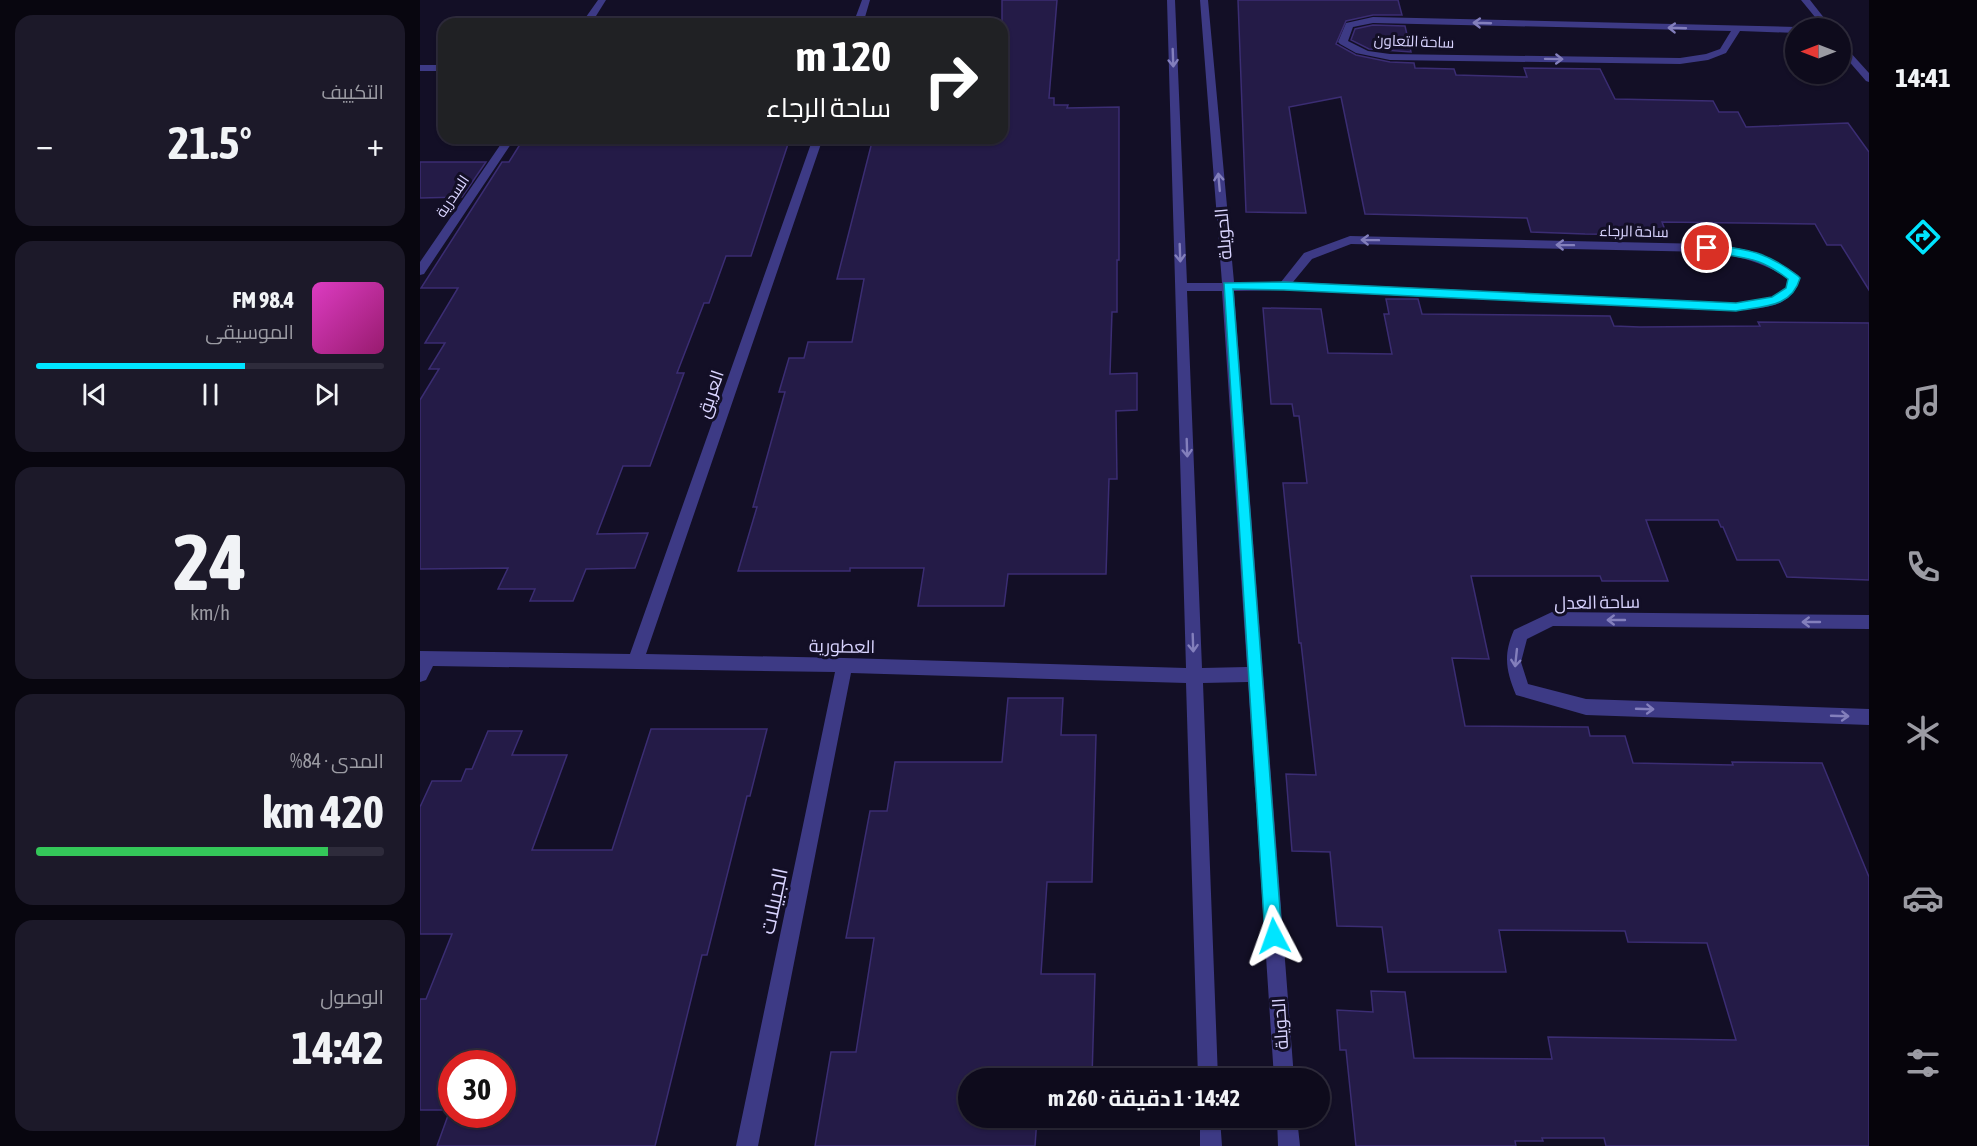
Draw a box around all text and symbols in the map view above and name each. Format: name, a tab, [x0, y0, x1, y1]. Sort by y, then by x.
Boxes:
one-way arrow	[1473, 17, 1493, 29]
north arrow	[1785, 18, 1851, 84]
map controls	[1785, 18, 1851, 84]
one-way arrow	[1668, 23, 1688, 34]
street label: ساحة التعاون	[1373, 31, 1455, 53]
text: 120 m	[796, 32, 891, 80]
icon: right	[912, 42, 990, 120]
one-way arrow	[1168, 48, 1179, 68]
one-way arrow	[1543, 54, 1563, 65]
text: 14:41	[1895, 62, 1951, 93]
text: التكييف	[321, 80, 384, 103]
text: ساحة الرجاء	[766, 92, 891, 123]
text: 21.5°	[168, 117, 252, 169]
text: −	[36, 125, 53, 163]
text: +	[367, 125, 384, 163]
street label: السدرية	[432, 172, 473, 221]
one-way arrow	[1213, 173, 1224, 193]
street label: الحويلة	[1210, 207, 1237, 261]
icon: directions	[1902, 216, 1944, 258]
street label: ساحة الرجاء	[1599, 222, 1669, 241]
pin	[1681, 222, 1732, 273]
icon: arrive	[1690, 231, 1723, 264]
one-way arrow	[1360, 234, 1380, 246]
one-way arrow	[1555, 239, 1575, 250]
one-way arrow	[1174, 243, 1186, 263]
text: 98.4 FM	[232, 287, 294, 313]
text: الموسيقى	[205, 320, 294, 343]
street label: العريق	[692, 367, 730, 421]
icon: previous	[78, 378, 111, 411]
icon: pause	[194, 378, 227, 411]
icon: next	[310, 378, 343, 411]
icon: music	[1902, 381, 1944, 423]
one-way arrow	[1181, 438, 1192, 458]
text: 24	[173, 517, 247, 607]
icon: phone	[1902, 546, 1944, 588]
street label: ساحة العدل	[1554, 591, 1640, 614]
text: km/h	[190, 601, 230, 624]
one-way arrow	[1606, 614, 1626, 626]
one-way arrow	[1801, 616, 1821, 628]
one-way arrow	[1187, 633, 1199, 653]
street label: العطورية	[809, 635, 875, 658]
one-way arrow	[1510, 647, 1521, 667]
one-way arrow	[1634, 704, 1654, 715]
one-way arrow	[1829, 710, 1849, 721]
icon: climate	[1902, 712, 1944, 754]
text: المدى · 84%	[290, 749, 384, 772]
text: 420 km	[262, 786, 384, 838]
street label: الجبيلات	[754, 866, 792, 936]
icon: car	[1902, 877, 1944, 919]
position arrow	[1242, 904, 1306, 968]
text: الوصول	[320, 985, 384, 1008]
street label: الحويلة	[1268, 997, 1293, 1051]
text: 14:42	[291, 1022, 384, 1074]
icon: filters	[1902, 1042, 1944, 1084]
speed limit sign: 30	[438, 1050, 516, 1128]
text: 14:42 · 1 دقيقة · 260 m	[1048, 1085, 1240, 1111]

